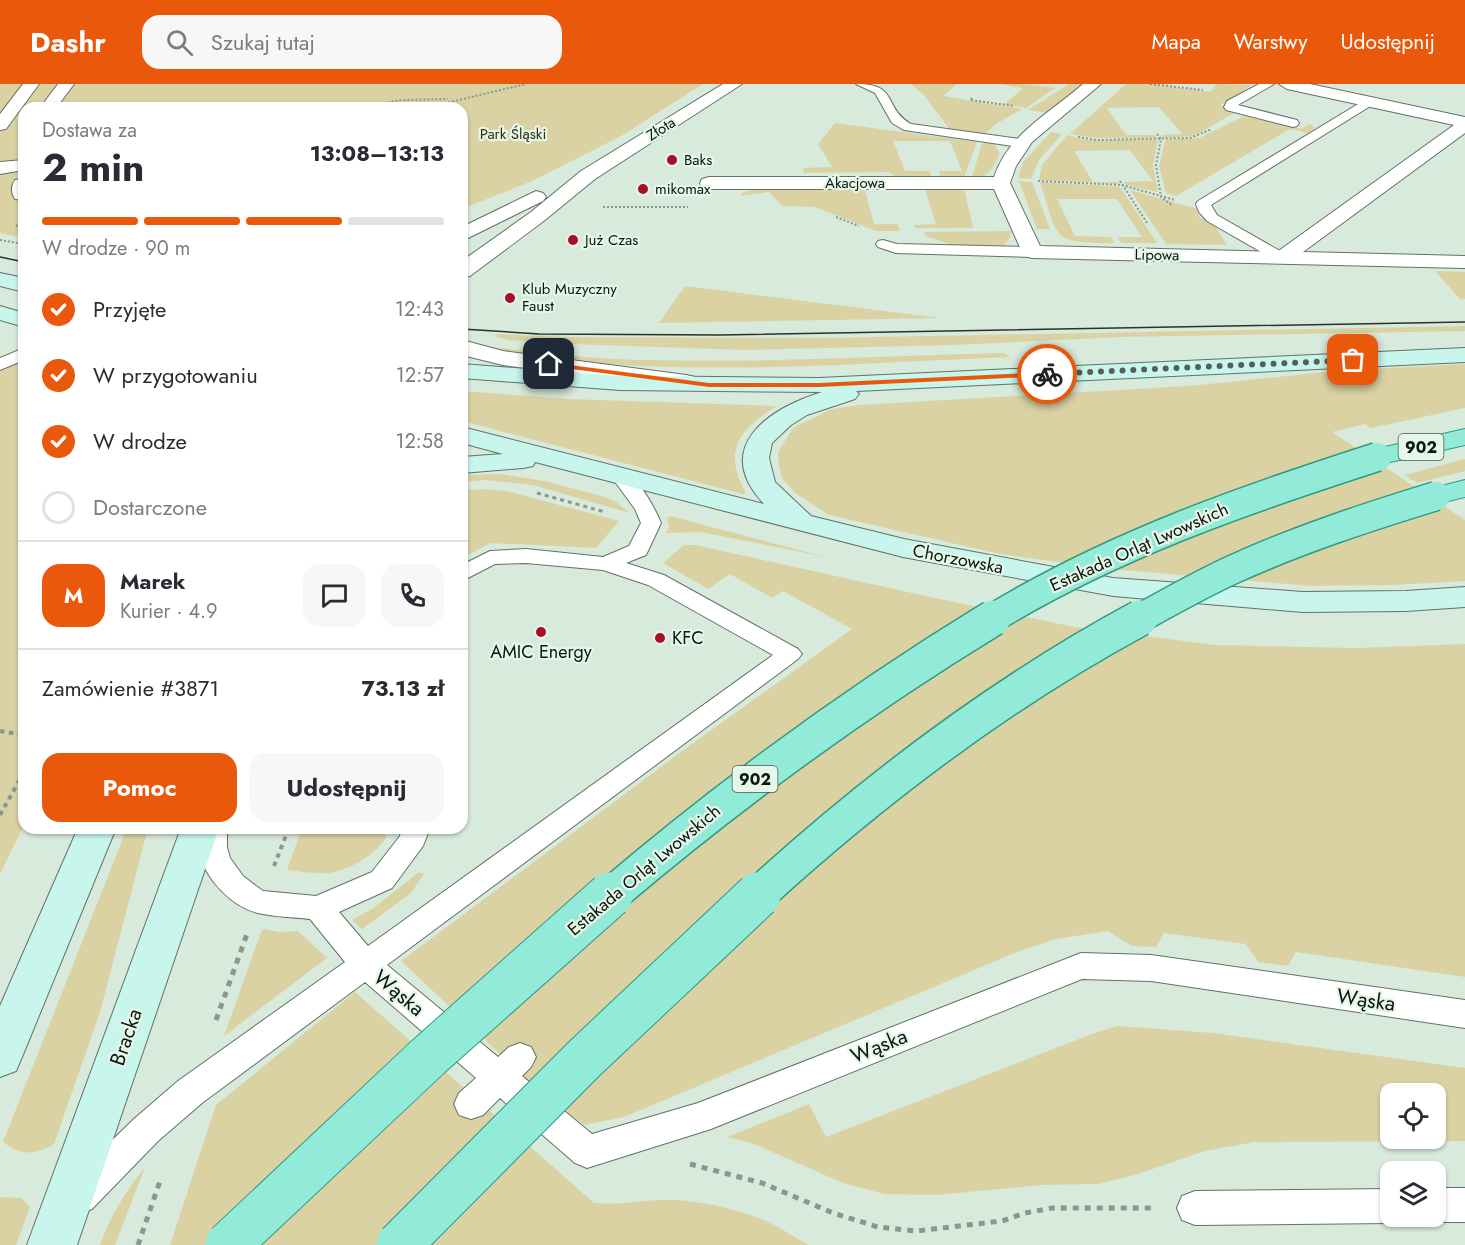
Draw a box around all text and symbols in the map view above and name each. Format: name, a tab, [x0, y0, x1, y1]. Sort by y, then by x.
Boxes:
search box	[142, 15, 562, 69]
text: Dashr	[30, 22, 106, 63]
icon: search	[163, 26, 196, 59]
text: Szukaj tutaj	[211, 26, 315, 58]
text: Mapa	[1152, 27, 1201, 57]
text: Warstwy	[1234, 27, 1307, 57]
text: Udostępnij	[1340, 27, 1435, 57]
street label: Złota	[642, 112, 680, 146]
text: Dostawa za	[42, 116, 137, 145]
park label: Park Śląski	[480, 123, 546, 145]
text: 13:08–13:13	[310, 137, 444, 169]
text: 2 min	[42, 139, 144, 196]
place label: Baks	[684, 149, 712, 171]
marker: Baks	[665, 153, 679, 167]
street label: Akacjowa	[825, 172, 885, 194]
place label: mikomax	[655, 178, 711, 200]
marker: mikomax	[636, 182, 650, 196]
place label: Już Czas	[583, 229, 638, 251]
marker: Już Czas	[566, 233, 580, 247]
text: W drodze · 90 m	[42, 234, 190, 263]
street label: Lipowa	[1135, 244, 1179, 266]
place label: Klub Muzyczny Faust	[522, 278, 617, 317]
marker: Klub Muzyczny Faust	[503, 291, 517, 305]
icon: check	[42, 293, 75, 326]
text: Przyjęte	[93, 293, 166, 325]
text: 12:43	[395, 295, 444, 324]
pin	[1327, 334, 1378, 385]
pin	[523, 338, 574, 389]
icon: bag	[1336, 343, 1369, 376]
courier	[1017, 344, 1077, 404]
icon: home	[532, 347, 565, 380]
icon: bike	[1031, 358, 1064, 391]
icon: check	[42, 359, 75, 392]
text: W przygotowaniu	[93, 359, 258, 391]
text: 12:57	[396, 361, 444, 390]
icon: check	[42, 425, 75, 458]
text: W drodze	[93, 425, 187, 457]
text: 12:58	[395, 427, 444, 456]
road number: 902	[1398, 434, 1444, 460]
text: Dostarczone	[93, 491, 207, 523]
street label: Estakada Orląt Lwowskich	[1046, 496, 1232, 598]
street label: Chorzowska	[910, 537, 1006, 581]
button: chat	[303, 564, 366, 627]
button: phone	[381, 564, 444, 627]
text: Marek	[120, 565, 185, 597]
text: M	[64, 579, 83, 611]
text: Kurier · 4.9	[120, 597, 218, 626]
marker: AMIC Energy	[534, 625, 548, 639]
place label: KFC	[672, 625, 704, 651]
marker: KFC	[653, 631, 667, 645]
place label: AMIC Energy	[490, 639, 592, 665]
text: Zamówienie #3871	[42, 672, 219, 704]
text: 73.13 zł	[361, 672, 444, 704]
button: Pomoc	[42, 753, 237, 822]
button: Udostępnij	[249, 753, 444, 822]
road number: 902	[732, 766, 777, 792]
street label: Estakada Orląt Lwowskich	[562, 798, 726, 942]
street label: Wąska	[367, 963, 431, 1023]
street label: Wąska	[1335, 981, 1397, 1019]
street label: Bracka	[102, 1005, 150, 1069]
street label: Wąska	[846, 1021, 912, 1071]
map controls	[1380, 1083, 1446, 1227]
button: locate	[1380, 1083, 1446, 1149]
button: layers	[1380, 1161, 1446, 1227]

